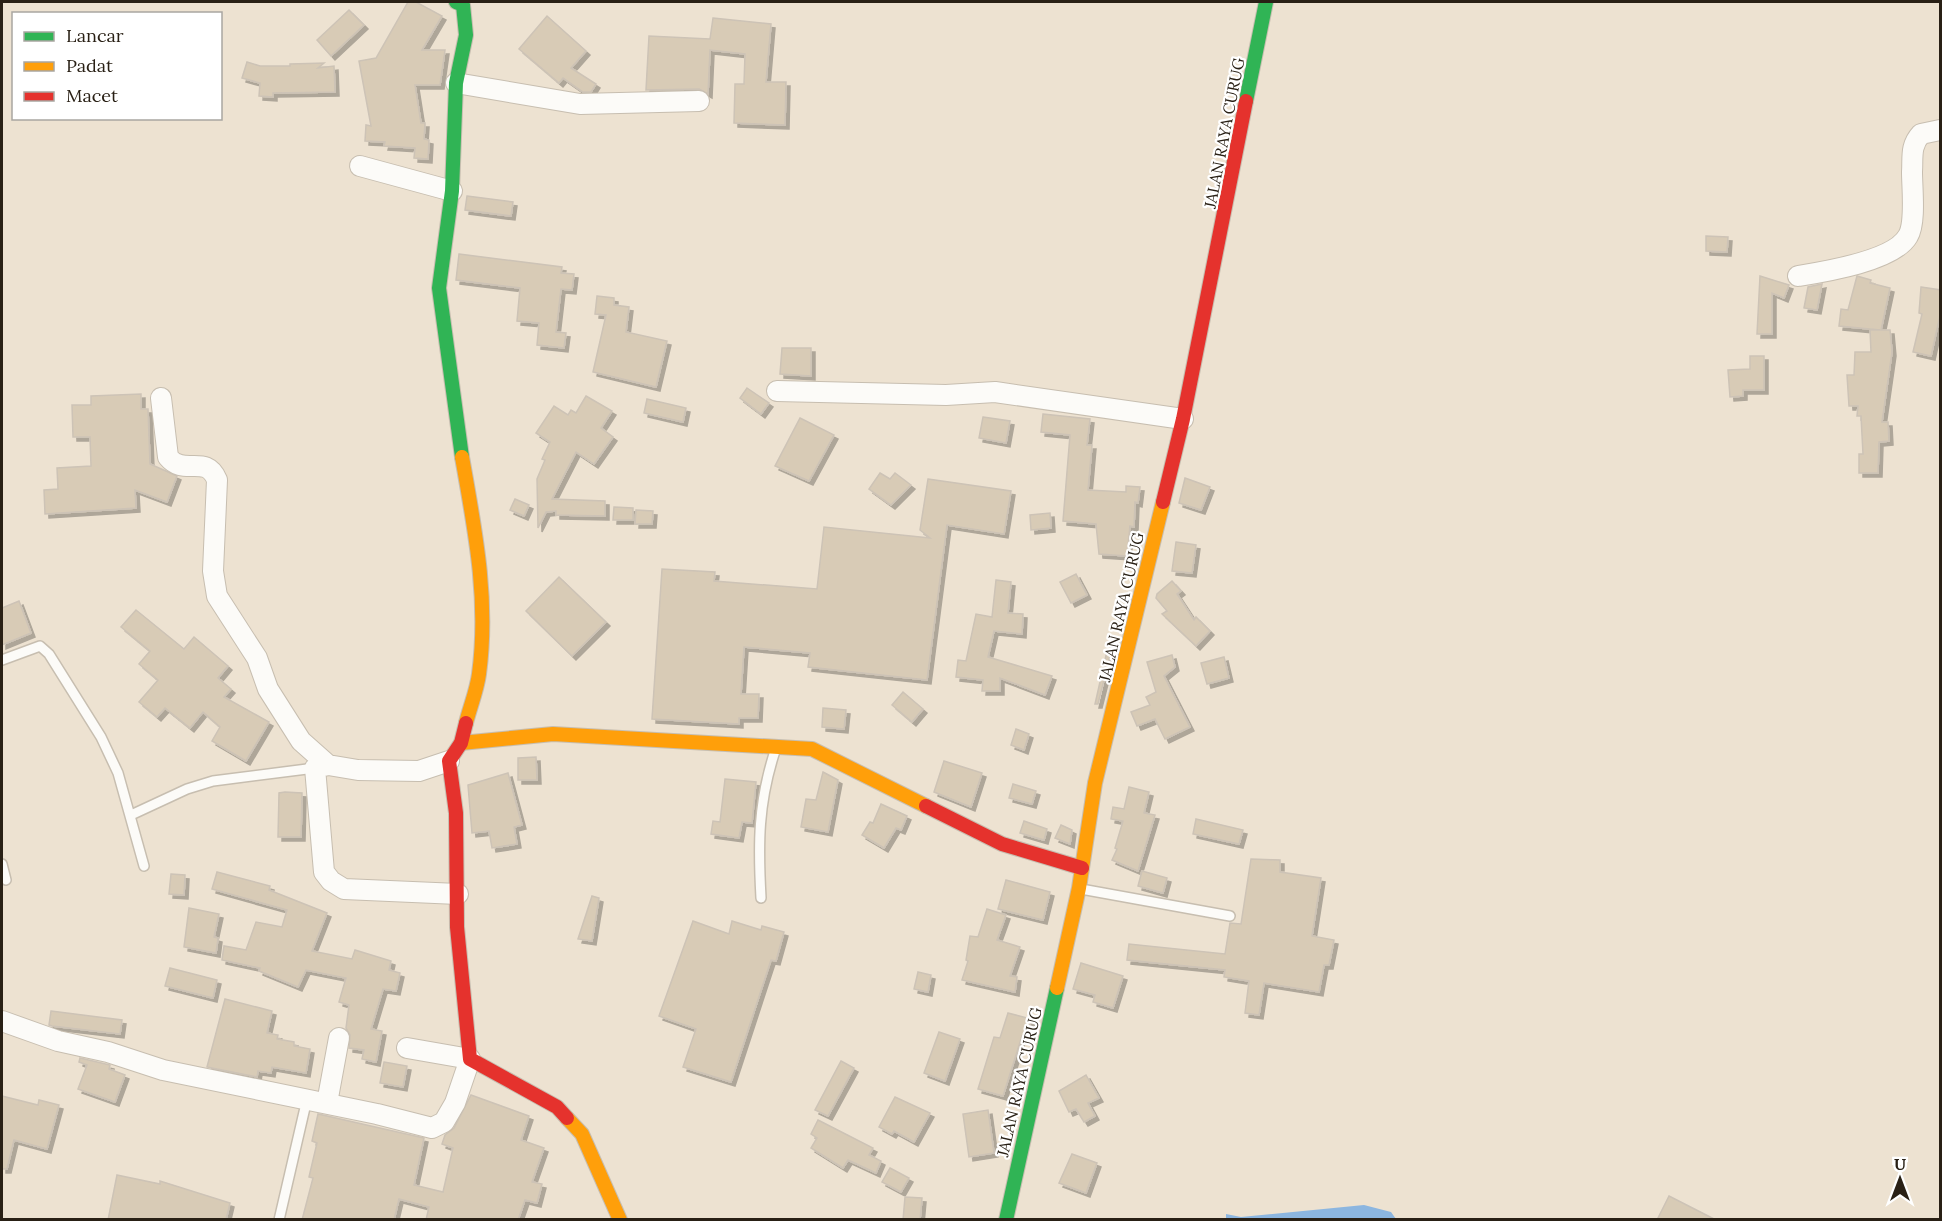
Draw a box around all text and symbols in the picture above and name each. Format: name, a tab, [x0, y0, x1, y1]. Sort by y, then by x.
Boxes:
legend	[12, 12, 222, 120]
text: Lancar	[66, 24, 124, 47]
text: Padat	[66, 54, 113, 77]
street label: JALAN RAYA CURUG	[1199, 56, 1248, 211]
text: Macet	[66, 84, 118, 107]
street label: JALAN RAYA CURUG	[1094, 530, 1148, 685]
street label: JALAN RAYA CURUG	[992, 1005, 1046, 1160]
north arrow	[1870, 1149, 1930, 1209]
text: U	[1894, 1154, 1906, 1174]

